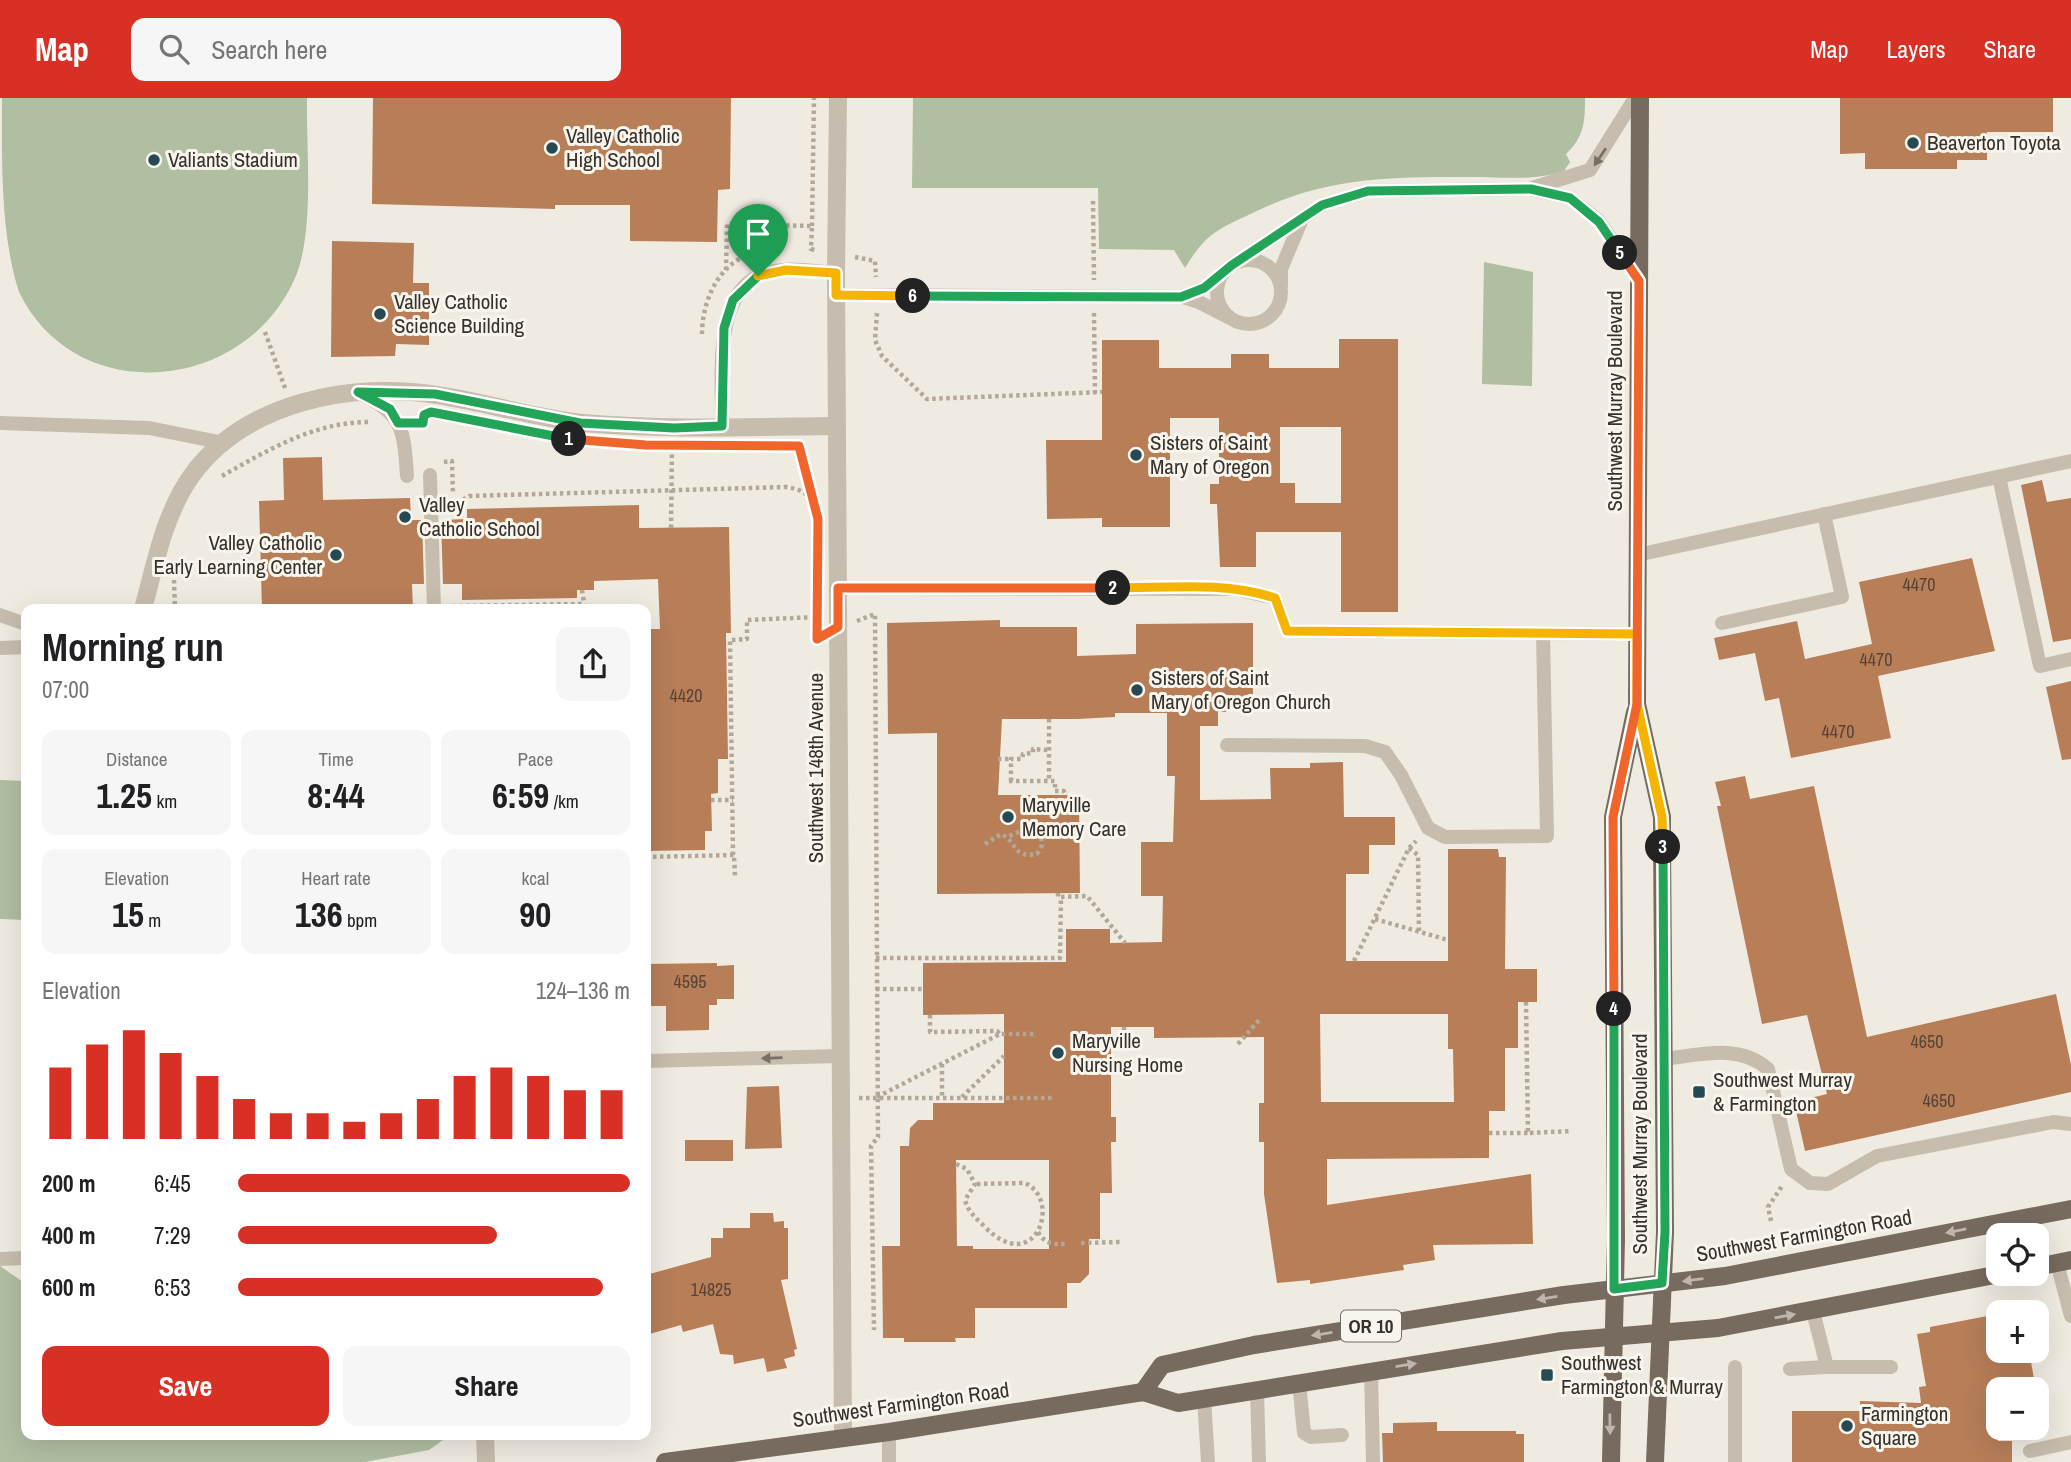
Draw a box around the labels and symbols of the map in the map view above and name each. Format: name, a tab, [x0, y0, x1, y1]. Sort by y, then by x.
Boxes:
place label: Valley Catholic High School	[566, 121, 680, 174]
place label: Beaverton Toyota	[1927, 128, 2061, 157]
marker: Beaverton Toyota	[1905, 135, 1921, 151]
marker: Valley Catholic High School	[544, 140, 560, 156]
place label: Valiants Stadium	[168, 145, 298, 174]
one-way arrow	[1593, 148, 1607, 166]
marker: Valiants Stadium	[146, 152, 162, 168]
pin	[728, 204, 788, 276]
pin: 5	[1602, 236, 1638, 270]
pin: 6	[895, 278, 930, 314]
place label: Valley Catholic Science Building	[394, 287, 525, 340]
street label: Southwest Murray Boulevard	[1600, 290, 1629, 512]
marker: Valley Catholic Science Building	[372, 306, 388, 322]
pin: 1	[552, 422, 586, 456]
place label: Sisters of Saint Mary of Oregon	[1150, 428, 1270, 481]
marker: Sisters of Saint Mary of Oregon	[1128, 447, 1144, 463]
place label: Valley Catholic School	[419, 490, 540, 543]
marker: Valley Catholic School	[397, 509, 413, 525]
place label: Valley Catholic Early Learning Center	[154, 528, 322, 581]
marker: Valley Catholic Early Learning Center	[328, 547, 344, 563]
pin: 2	[1096, 570, 1130, 606]
house number: 4470	[1903, 572, 1935, 597]
house number: 4470	[1860, 647, 1892, 672]
place label: Sisters of Saint Mary of Oregon Church	[1151, 663, 1331, 716]
street label: Southwest 148th Avenue	[801, 673, 830, 863]
marker: Sisters of Saint Mary of Oregon Church	[1129, 682, 1145, 698]
house number: 4420	[670, 683, 702, 708]
house number: 4470	[1822, 719, 1854, 744]
place label: Maryville Memory Care	[1022, 790, 1126, 843]
marker: Maryville Memory Care	[1000, 809, 1016, 825]
pin: 3	[1646, 830, 1680, 864]
house number: 4595	[674, 969, 706, 994]
pin: 4	[1596, 992, 1632, 1026]
place label: Maryville Nursing Home	[1072, 1026, 1183, 1079]
house number: 4650	[1911, 1029, 1943, 1054]
street label: Southwest Murray Boulevard	[1625, 1033, 1654, 1255]
marker: Maryville Nursing Home	[1050, 1045, 1066, 1061]
one-way arrow	[761, 1052, 783, 1063]
place label: Southwest Murray & Farmington	[1713, 1065, 1852, 1118]
marker: Southwest Murray & Farmington	[1691, 1084, 1707, 1100]
house number: 4650	[1923, 1088, 1955, 1113]
street label: Southwest Farmington Road	[1694, 1202, 1914, 1269]
one-way arrow	[1945, 1226, 1967, 1237]
one-way arrow	[1682, 1274, 1704, 1285]
house number: 14825	[690, 1277, 732, 1302]
one-way arrow	[1536, 1293, 1558, 1304]
road number: OR 10	[1341, 1310, 1401, 1342]
one-way arrow	[1774, 1310, 1796, 1321]
one-way arrow	[1311, 1329, 1333, 1340]
place label: Southwest Farmington & Murray	[1561, 1348, 1723, 1401]
one-way arrow	[1395, 1359, 1417, 1370]
marker: Southwest Farmington & Murray	[1539, 1367, 1555, 1383]
street label: Southwest Farmington Road	[791, 1375, 1011, 1434]
place label: Farmington Square	[1861, 1399, 1948, 1452]
one-way arrow	[1605, 1413, 1616, 1435]
marker: Farmington Square	[1839, 1418, 1855, 1434]

